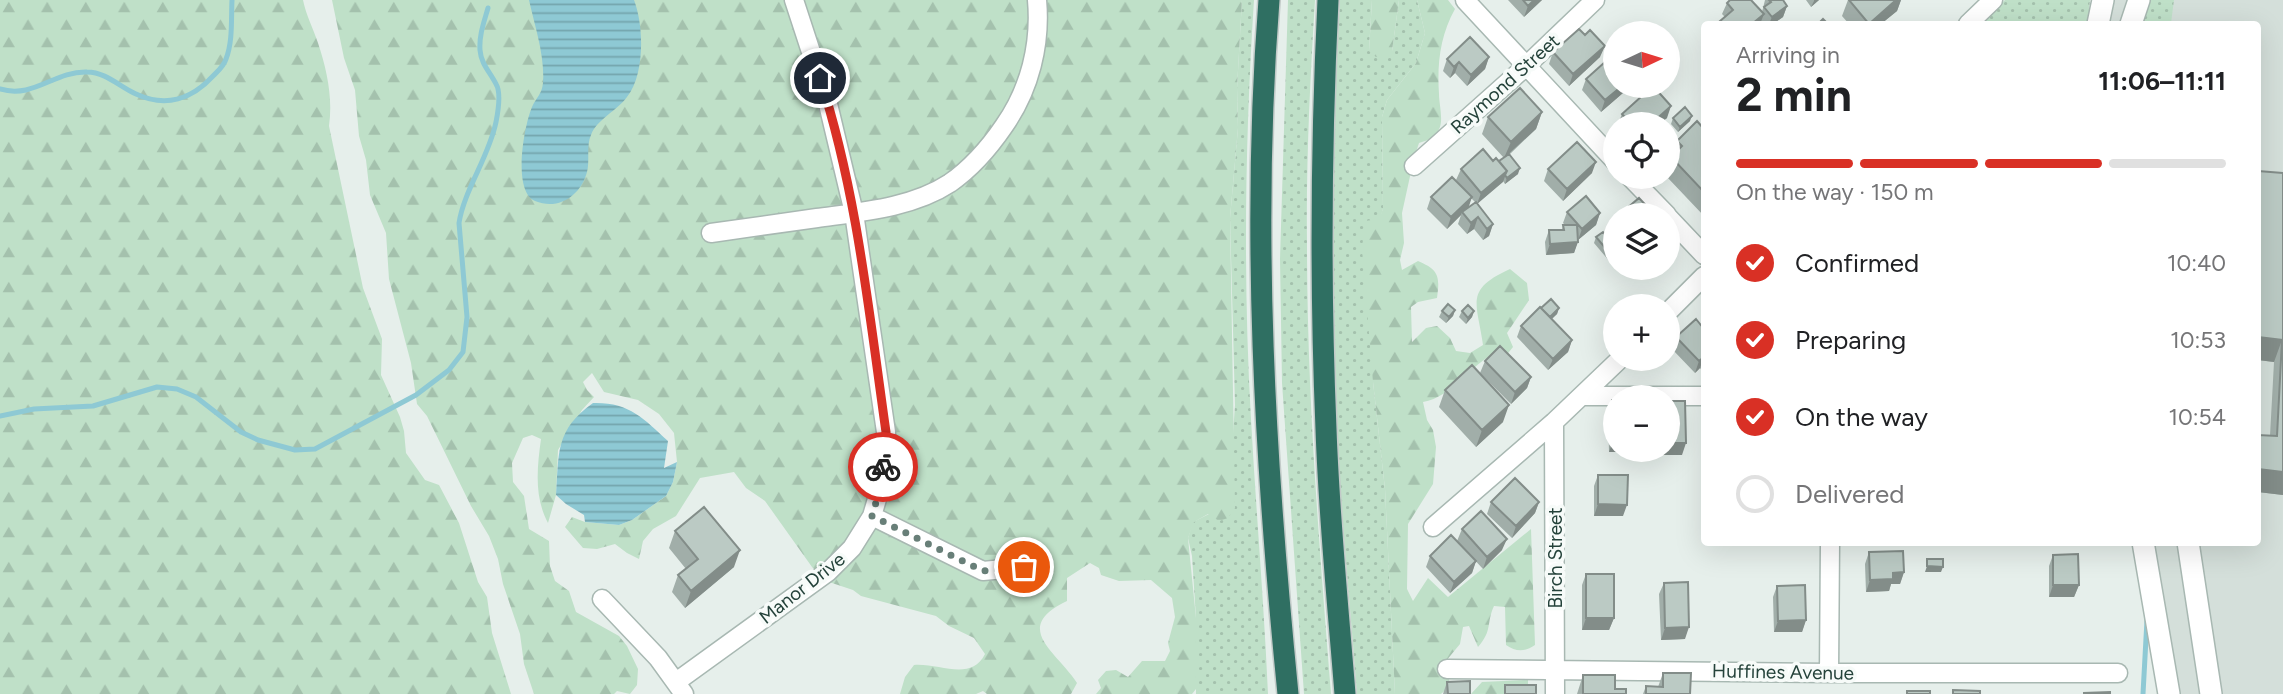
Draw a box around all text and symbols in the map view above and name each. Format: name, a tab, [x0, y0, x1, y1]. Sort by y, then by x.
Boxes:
north arrow	[1603, 21, 1680, 98]
map controls	[1603, 21, 1680, 462]
street label: Raymond Street	[1446, 29, 1564, 139]
text: Arriving in	[1736, 41, 1840, 69]
pin	[790, 48, 850, 108]
icon: home	[801, 59, 839, 97]
text: 11:06–11:11	[2098, 65, 2226, 97]
text: 2 min	[1736, 67, 1852, 123]
button: locate	[1603, 112, 1680, 189]
text: On the way · 150 m	[1736, 178, 1933, 206]
button: layers	[1603, 203, 1680, 280]
icon: check	[1736, 244, 1774, 282]
text: Confirmed	[1795, 247, 1919, 279]
text: 10:40	[2167, 249, 2226, 277]
button: +	[1603, 294, 1680, 371]
icon: check	[1736, 321, 1774, 359]
text: Preparing	[1795, 324, 1906, 356]
text: 10:53	[2170, 326, 2226, 354]
button: −	[1603, 385, 1680, 462]
icon: check	[1736, 398, 1774, 436]
text: On the way	[1795, 401, 1928, 433]
text: 10:54	[2168, 403, 2226, 431]
courier	[848, 432, 918, 502]
icon: bike	[864, 448, 902, 486]
text: Delivered	[1795, 478, 1904, 510]
street label: Birch Street	[1544, 507, 1567, 609]
pin	[994, 537, 1054, 597]
street label: Manor Drive	[755, 547, 849, 629]
icon: bag	[1005, 548, 1043, 586]
street label: Huffines Avenue	[1712, 659, 1854, 685]

